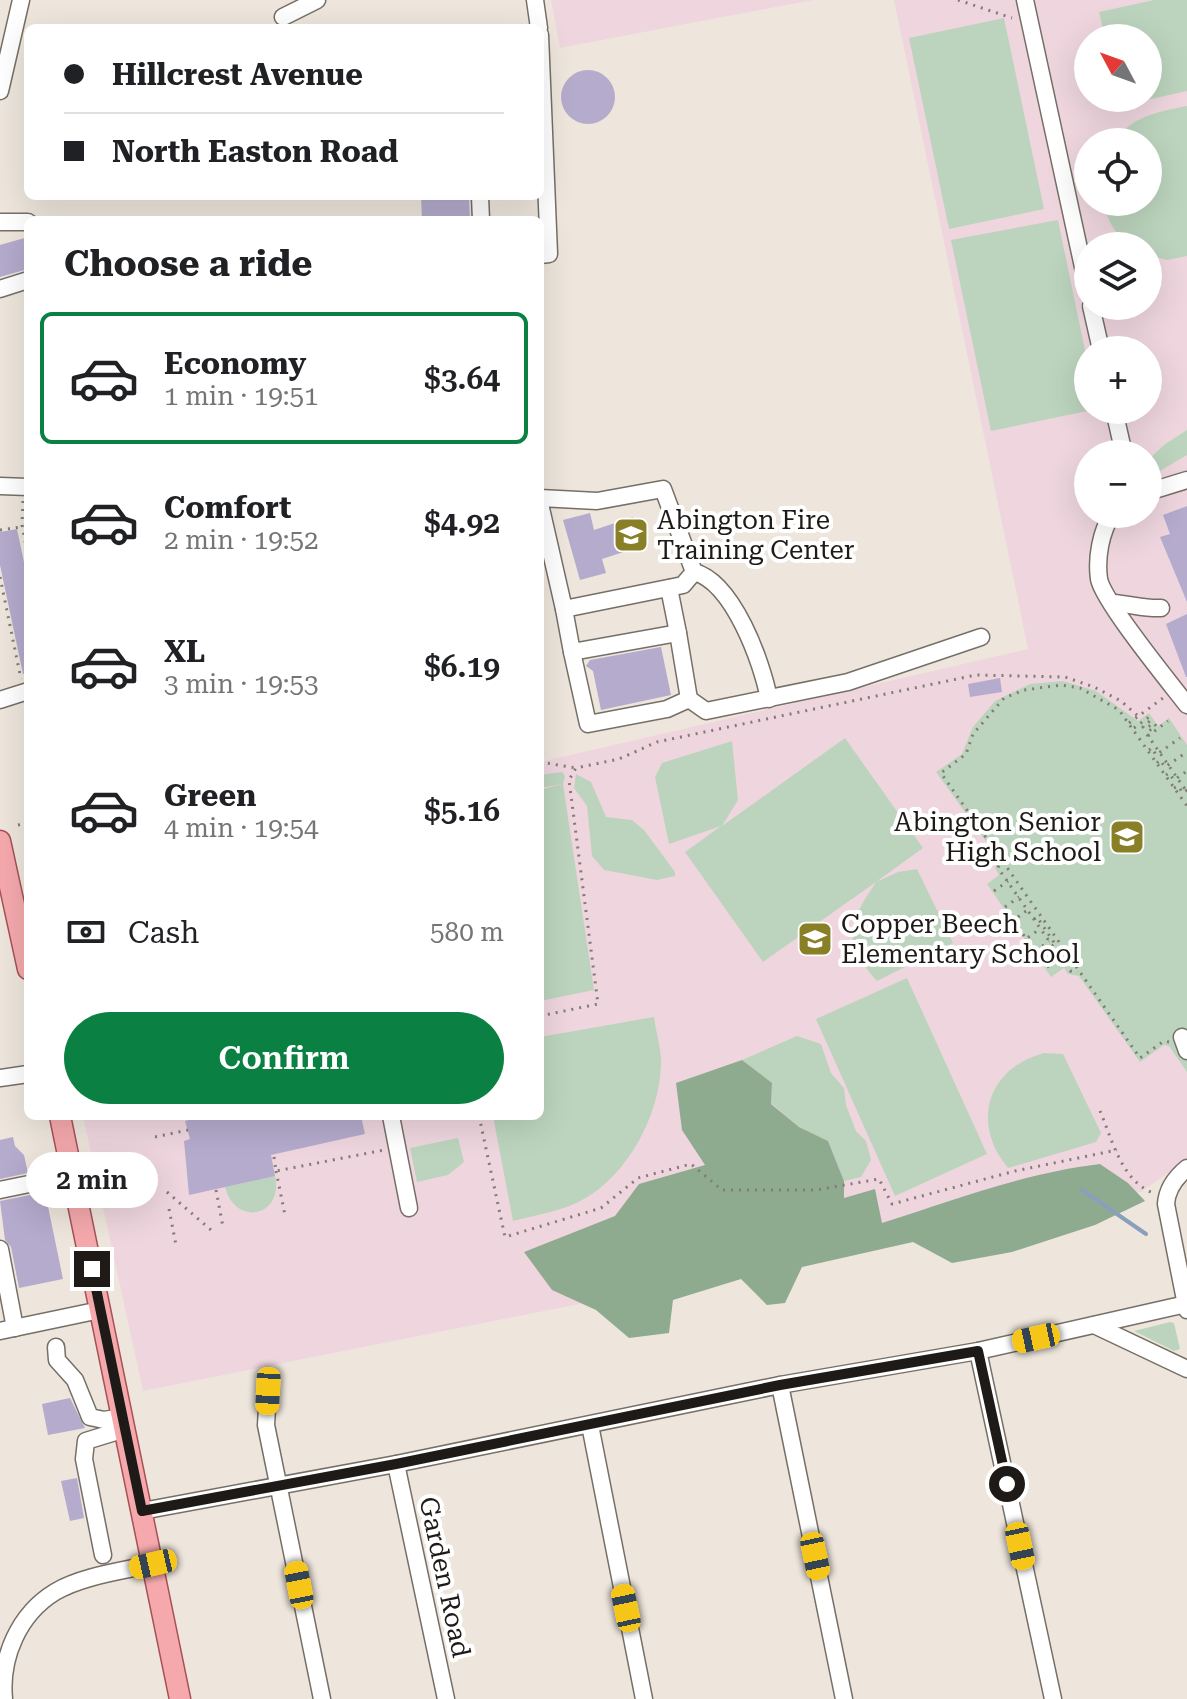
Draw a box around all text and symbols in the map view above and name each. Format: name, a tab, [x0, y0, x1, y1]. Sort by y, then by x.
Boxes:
north arrow	[1074, 24, 1162, 112]
map controls	[1074, 24, 1162, 528]
text: Hillcrest Avenue	[112, 57, 363, 92]
button: locate	[1074, 128, 1162, 216]
text: North Easton Road	[112, 134, 398, 169]
button: layers	[1074, 232, 1162, 320]
text: Choose a ride	[64, 243, 312, 285]
button: +	[1074, 336, 1162, 424]
icon: car	[68, 342, 140, 414]
text: Economy	[164, 346, 306, 381]
text: $3.64	[424, 361, 500, 396]
text: 1 min · 19:51	[164, 381, 319, 411]
button: −	[1074, 440, 1162, 528]
icon: car	[68, 486, 140, 558]
text: Comfort	[164, 490, 291, 525]
text: $4.92	[424, 505, 500, 540]
place label: Abington Fire Training Center	[657, 505, 855, 565]
school or university icon: Abington Fire Training Center	[612, 516, 650, 554]
text: 2 min · 19:52	[164, 525, 319, 555]
icon: car	[68, 630, 140, 702]
text: XL	[164, 634, 205, 669]
text: $6.19	[424, 649, 500, 684]
text: 3 min · 19:53	[164, 669, 319, 699]
icon: car	[68, 774, 140, 846]
text: Green	[164, 778, 256, 813]
text: $5.16	[424, 793, 500, 828]
place label: Abington Senior High School	[894, 807, 1101, 867]
text: 4 min · 19:54	[164, 813, 319, 843]
school or university icon: Abington Senior High School	[1108, 818, 1146, 856]
place label: Copper Beech Elementary School	[841, 909, 1079, 969]
icon: cash	[64, 910, 108, 954]
text: Cash	[128, 915, 199, 950]
text: 580 m	[430, 917, 504, 947]
school or university icon: Copper Beech Elementary School	[796, 920, 834, 958]
button: Confirm	[64, 1012, 504, 1104]
callout: 2 min	[26, 1153, 158, 1209]
text: 2 min	[56, 1165, 128, 1195]
route end	[74, 1251, 110, 1287]
car	[1010, 1321, 1062, 1355]
car	[255, 1366, 281, 1416]
route start	[989, 1466, 1025, 1502]
street label: Garden Road	[413, 1494, 477, 1660]
car	[1003, 1520, 1037, 1572]
car	[798, 1530, 832, 1582]
car	[127, 1547, 179, 1581]
car	[283, 1559, 315, 1611]
car	[609, 1582, 643, 1634]

